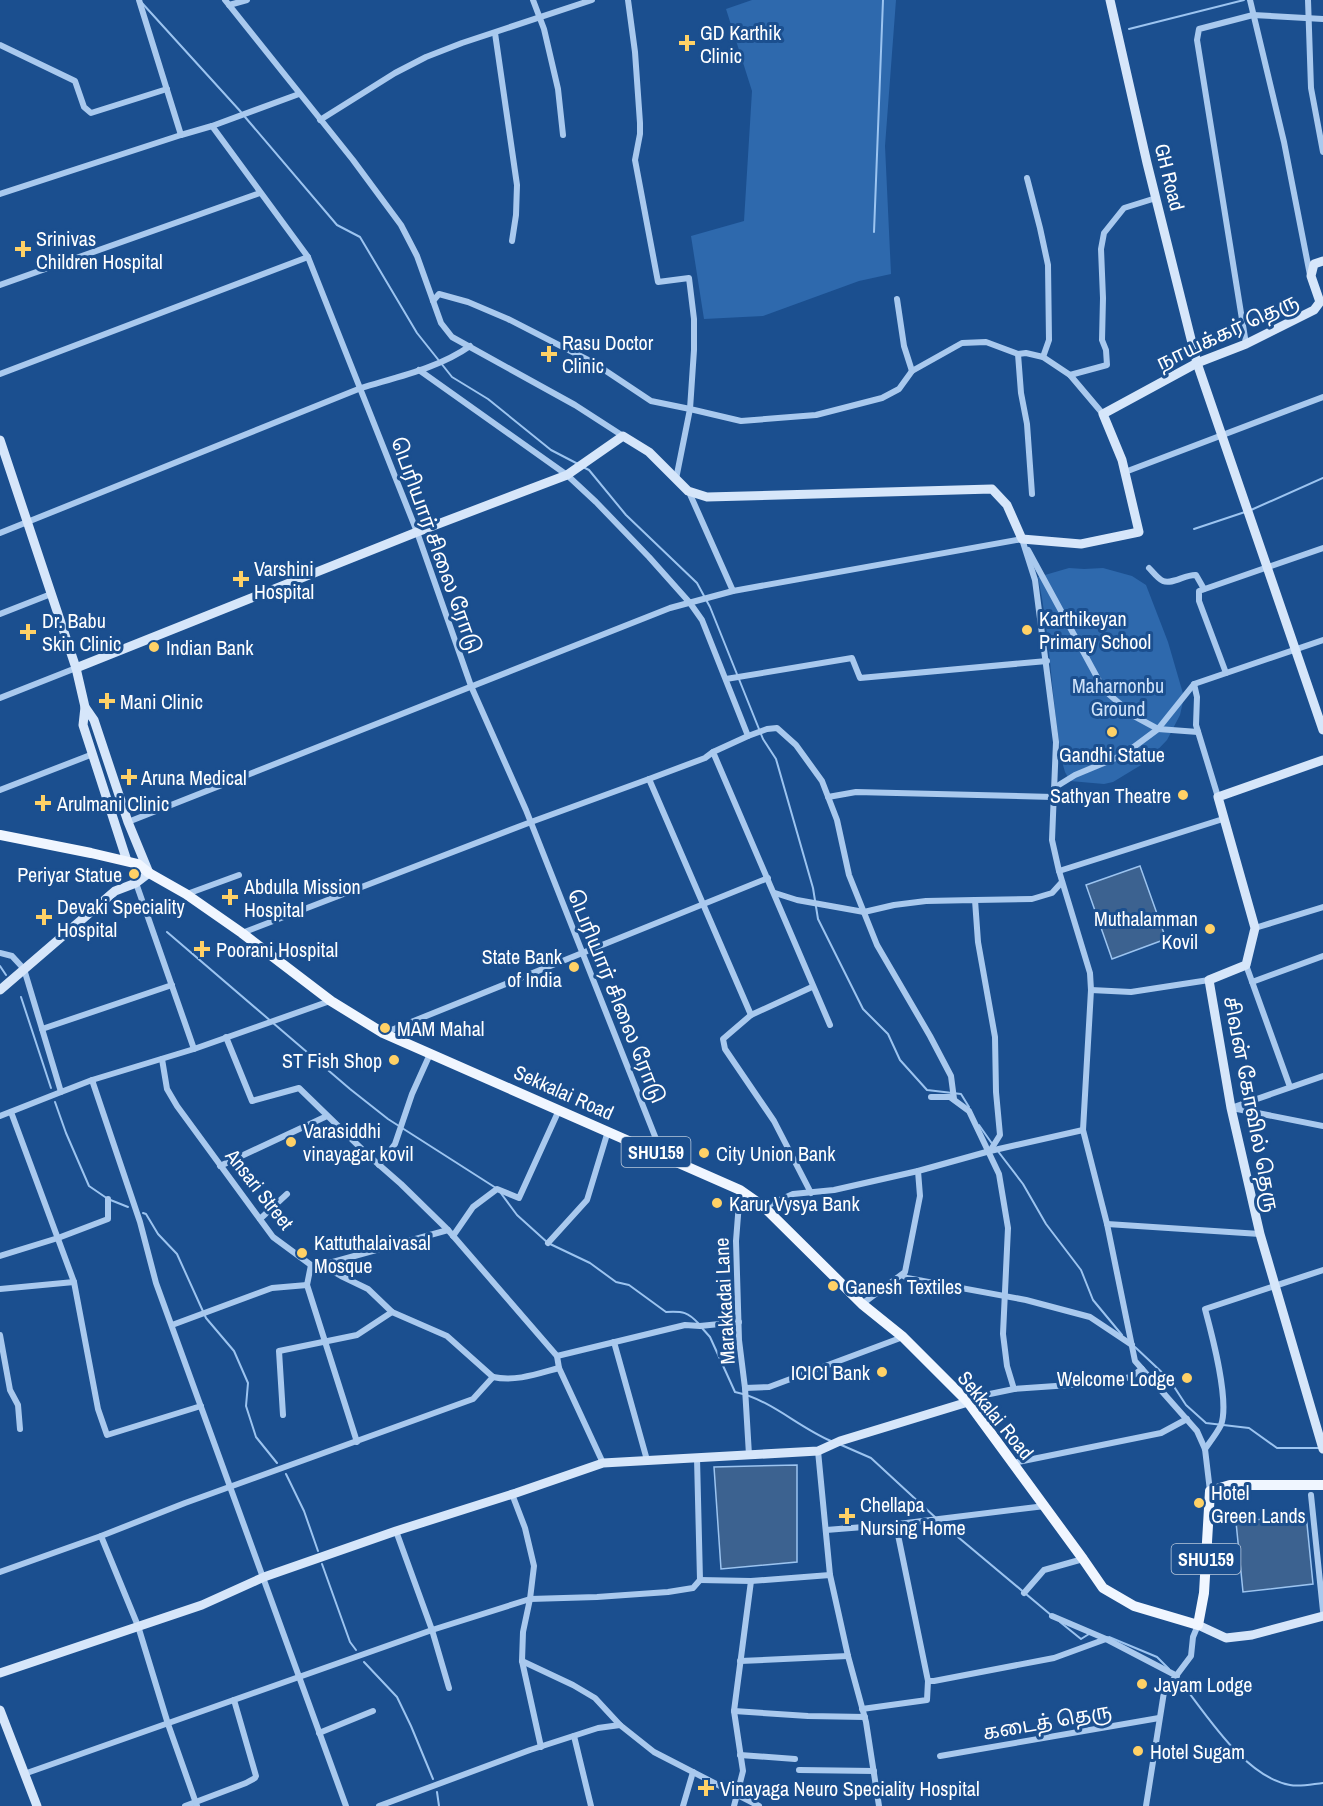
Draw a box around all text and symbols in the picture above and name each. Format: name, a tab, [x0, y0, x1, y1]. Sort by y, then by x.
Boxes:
place label: GD Karthik Clinic	[700, 19, 782, 69]
marker: GD Karthik Clinic	[678, 34, 696, 52]
street label: GH Road	[1149, 141, 1191, 213]
place label: Srinivas Children Hospital	[36, 225, 163, 275]
marker: Srinivas Children Hospital	[14, 240, 32, 258]
street label: நாயக்கர் தெரு	[1152, 286, 1303, 377]
place label: Rasu Doctor Clinic	[562, 329, 654, 379]
marker: Rasu Doctor Clinic	[540, 345, 558, 363]
street label: பெரியார் சிலை ரோடு	[385, 433, 489, 657]
place label: Varshini Hospital	[254, 555, 314, 605]
marker: Varshini Hospital	[232, 570, 250, 588]
place label: Karthikeyan Primary School	[1039, 605, 1151, 655]
place label: Dr. Babu Skin Clinic	[42, 607, 121, 657]
marker: Dr. Babu Skin Clinic	[19, 623, 37, 641]
marker: Karthikeyan Primary School	[1020, 623, 1034, 637]
place label: Indian Bank	[166, 634, 254, 661]
marker: Indian Bank	[147, 640, 161, 654]
park label: Maharnonbu Ground	[1072, 672, 1164, 722]
place label: Mani Clinic	[120, 688, 203, 715]
marker: Mani Clinic	[98, 692, 116, 710]
marker: Gandhi Statue	[1105, 725, 1119, 739]
place label: Gandhi Statue	[1059, 741, 1165, 768]
place label: Aruna Medical	[140, 764, 247, 791]
marker: Aruna Medical	[122, 770, 136, 784]
place label: Sathyan Theatre	[1050, 782, 1171, 809]
marker: Sathyan Theatre	[1176, 788, 1190, 802]
place label: Arulmani Clinic	[56, 790, 169, 817]
marker: Arulmani Clinic	[34, 794, 52, 812]
place label: Periyar Statue	[17, 861, 122, 888]
marker: Periyar Statue	[127, 867, 141, 881]
place label: Abdulla Mission Hospital	[243, 873, 361, 923]
street label: பெரியார் சிலை ரோடு	[562, 885, 672, 1107]
marker: Abdulla Mission Hospital	[221, 888, 239, 906]
place label: Devaki Speciality Hospital	[57, 893, 185, 943]
place label: Muthalamman Kovil	[1094, 905, 1198, 955]
marker: Devaki Speciality Hospital	[35, 908, 53, 926]
marker: Muthalamman Kovil	[1203, 922, 1217, 936]
place label: Poorani Hospital	[216, 936, 338, 963]
marker: Poorani Hospital	[193, 940, 211, 958]
place label: State Bank of India	[482, 943, 563, 993]
marker: State Bank of India	[567, 960, 581, 974]
street label: சிவன் கோவில் தெரு	[1217, 994, 1286, 1214]
place label: MAM Mahal	[397, 1015, 484, 1042]
marker: MAM Mahal	[378, 1021, 392, 1035]
place label: ST Fish Shop	[282, 1047, 382, 1074]
marker: ST Fish Shop	[387, 1053, 401, 1067]
street label: Sekkalai Road	[510, 1058, 618, 1126]
place label: Varasiddhi vinayagar kovil	[303, 1117, 413, 1167]
marker: Varasiddhi vinayagar kovil	[284, 1135, 298, 1149]
road number: SHU159	[622, 1137, 690, 1167]
place label: City Union Bank	[716, 1140, 836, 1167]
street label: Ansari Street	[219, 1142, 300, 1235]
marker: City Union Bank	[697, 1146, 711, 1160]
place label: Karur Vysya Bank	[729, 1190, 860, 1217]
marker: Karur Vysya Bank	[710, 1196, 724, 1210]
place label: Kattuthalaivasal Mosque	[314, 1229, 431, 1279]
street label: Marakkadai Lane	[707, 1237, 741, 1365]
marker: Kattuthalaivasal Mosque	[295, 1246, 309, 1260]
place label: Ganesh Textiles	[845, 1273, 962, 1300]
marker: Ganesh Textiles	[826, 1279, 840, 1293]
place label: ICICI Bank	[791, 1359, 871, 1386]
marker: ICICI Bank	[875, 1365, 889, 1379]
street label: Sekkalai Road	[952, 1365, 1040, 1465]
place label: Welcome Lodge	[1057, 1365, 1175, 1392]
marker: Welcome Lodge	[1180, 1371, 1194, 1385]
place label: Hotel Green Lands	[1211, 1479, 1306, 1529]
place label: Chellapa Nursing Home	[860, 1491, 966, 1541]
marker: Hotel Green Lands	[1192, 1496, 1206, 1510]
marker: Chellapa Nursing Home	[838, 1507, 856, 1525]
road number: SHU159	[1172, 1544, 1240, 1574]
place label: Jayam Lodge	[1154, 1671, 1252, 1698]
marker: Jayam Lodge	[1135, 1677, 1149, 1691]
street label: கடைத் தெரு	[981, 1696, 1114, 1747]
place label: Hotel Sugam	[1150, 1738, 1245, 1765]
marker: Hotel Sugam	[1131, 1744, 1145, 1758]
place label: Vinayaga Neuro Speciality Hospital	[720, 1775, 980, 1802]
marker: Vinayaga Neuro Speciality Hospital	[697, 1779, 715, 1797]

